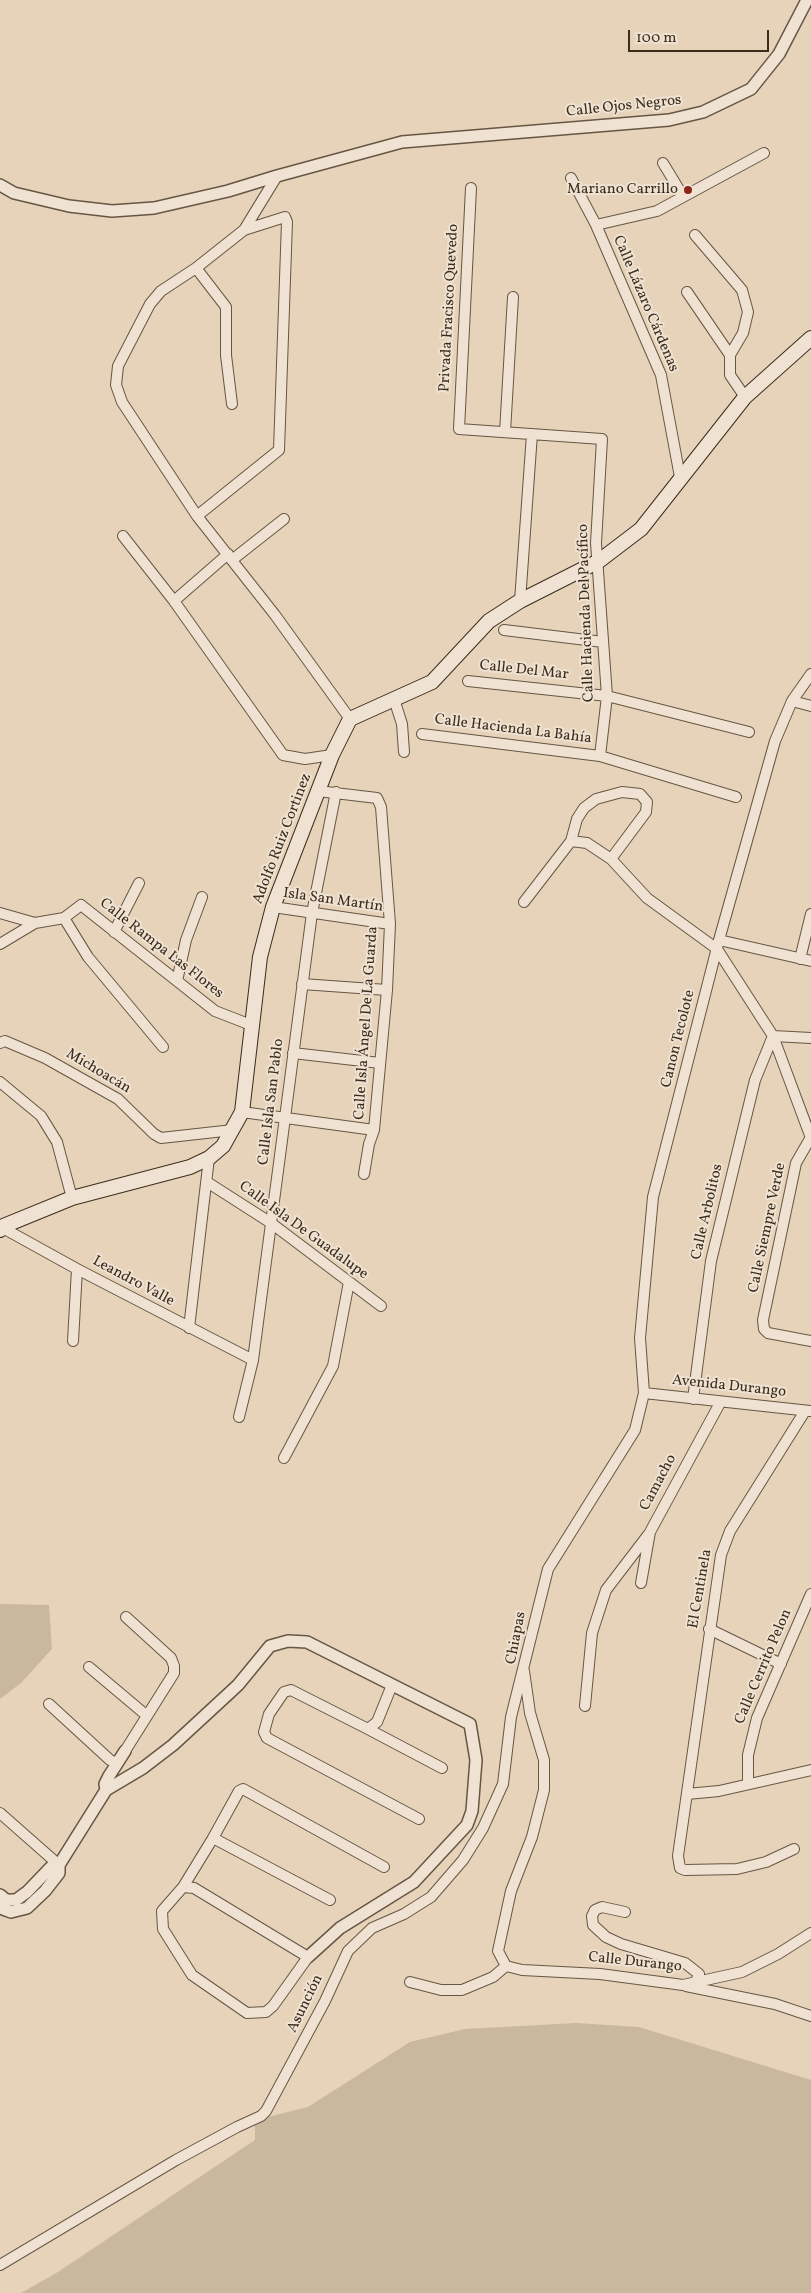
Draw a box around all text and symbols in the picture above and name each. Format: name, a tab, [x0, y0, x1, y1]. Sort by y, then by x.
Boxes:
scale bar	[631, 20, 772, 52]
text: 100 m	[636, 28, 676, 49]
street label: Calle Ojos Negros	[566, 92, 682, 122]
place label: Mariano Carrillo	[567, 181, 678, 199]
marker: Mariano Carrillo	[682, 184, 694, 196]
street label: Privada Fracisco Quevedo	[437, 223, 463, 393]
street label: Calle Lázaro Cárdenas	[608, 233, 682, 375]
street label: Calle Hacienda Del Pacífico	[575, 524, 599, 702]
street label: Calle Del Mar	[478, 657, 570, 685]
street label: Calle Hacienda La Bahía	[434, 711, 592, 749]
street label: Adolfo Ruiz Cortinez	[250, 771, 316, 907]
street label: Isla San Martín	[282, 885, 384, 917]
street label: Calle Rampa Las Flores	[95, 895, 227, 1003]
street label: Calle Isla Ángel De La Guarda	[351, 926, 383, 1120]
street label: Canon Tecolote	[658, 988, 700, 1090]
street label: Calle Isla San Pablo	[255, 1038, 289, 1166]
street label: Michoacán	[62, 1046, 134, 1098]
street label: Calle Siempre Verde	[745, 1161, 791, 1295]
street label: Calle Arbolitos	[688, 1162, 728, 1262]
street label: Calle Isla De Guadalupe	[235, 1178, 371, 1284]
street label: Leandro Valle	[89, 1253, 177, 1311]
street label: Avenida Durango	[671, 1372, 787, 1402]
street label: Camacho	[637, 1452, 681, 1514]
street label: El Centinela	[685, 1548, 717, 1630]
street label: Calle Cerrito Pelon	[732, 1607, 796, 1727]
street label: Chiapas	[503, 1610, 531, 1666]
street label: Calle Durango	[587, 1949, 683, 1977]
street label: Asunción	[284, 1972, 328, 2036]

